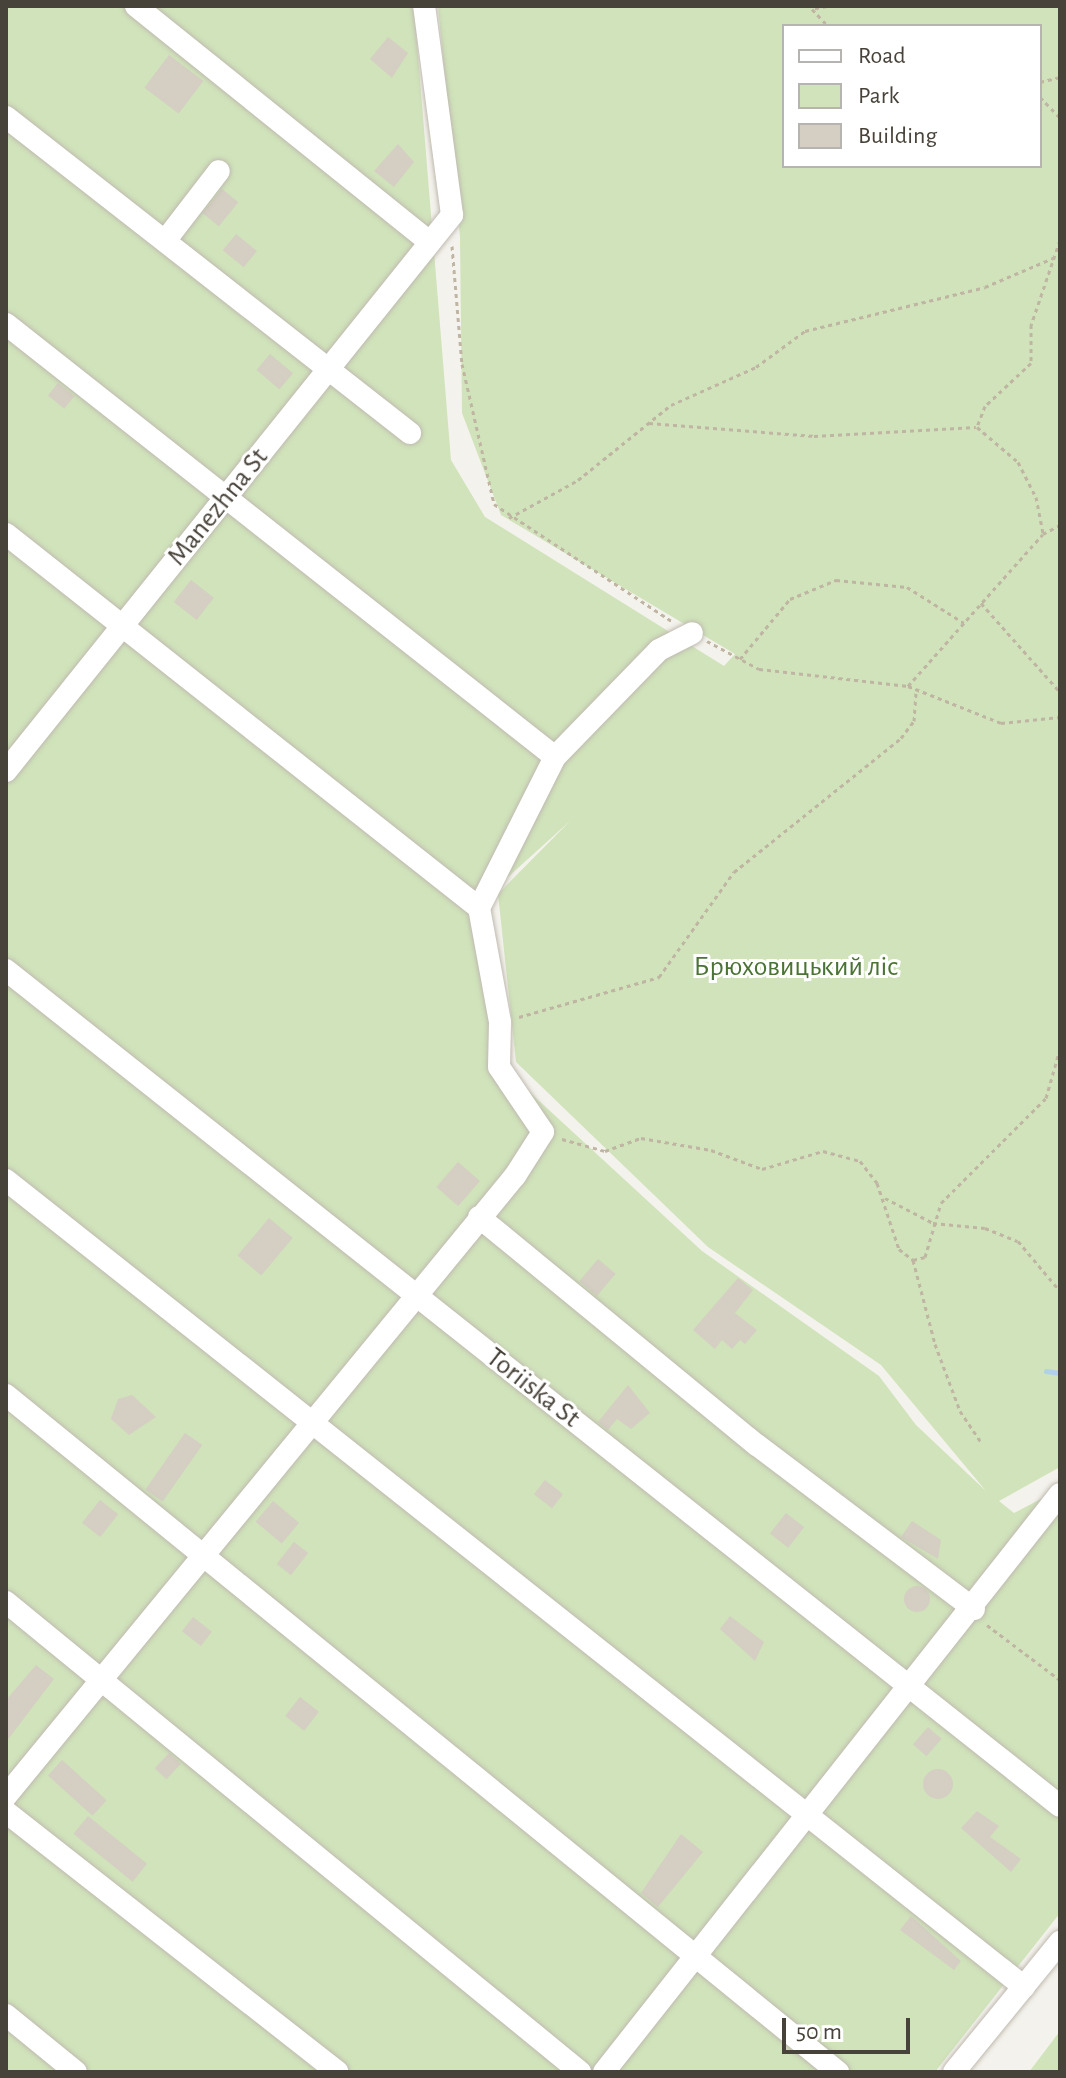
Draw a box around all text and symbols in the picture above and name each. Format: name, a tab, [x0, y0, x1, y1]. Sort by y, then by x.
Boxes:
legend	[782, 24, 1042, 168]
text: Road	[858, 44, 906, 68]
text: Park	[858, 84, 899, 108]
text: Building	[858, 124, 937, 148]
street label: Manezhna St	[160, 441, 276, 573]
park label: Брюховицький ліс	[693, 950, 899, 984]
street label: Toriiska St	[479, 1341, 587, 1435]
scale bar	[786, 2002, 914, 2052]
text: 50 m	[796, 2020, 842, 2044]

